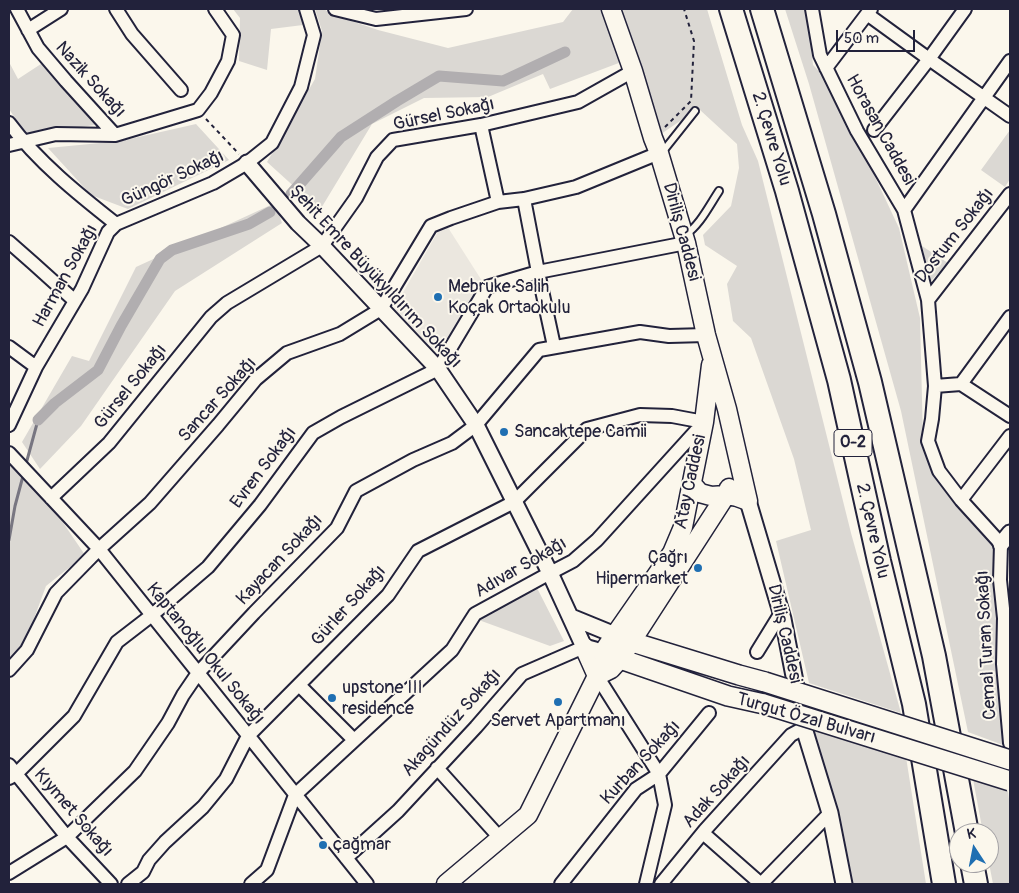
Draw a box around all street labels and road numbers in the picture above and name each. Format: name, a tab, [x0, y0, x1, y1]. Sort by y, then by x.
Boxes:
street label: Nazik Sokağı	[50, 38, 130, 122]
street label: Horasan Caddesi	[841, 71, 919, 189]
street label: 2. Çevre Yolu	[747, 90, 795, 188]
street label: Gürsel Sokağı	[391, 94, 497, 136]
street label: Güngör Sokağı	[118, 146, 228, 212]
street label: Diriliş Caddesi	[657, 180, 705, 284]
street label: Şehit Emre Büyükyıldırım Sokağı	[284, 181, 466, 373]
street label: Dostum Sokağı	[911, 184, 999, 288]
street label: Harman Sokağı	[29, 221, 103, 331]
street label: Gürsel Sokağı	[90, 340, 172, 434]
street label: Sancar Sokağı	[174, 353, 262, 447]
street label: Evren Sokağı	[226, 423, 302, 513]
road number: O-2	[834, 429, 872, 456]
street label: Atay Caddesi	[670, 433, 712, 531]
street label: 2. Çevre Yolu	[851, 481, 893, 581]
street label: Kayacan Sokağı	[232, 510, 328, 610]
street label: Adıvar Sokağı	[471, 533, 571, 603]
street label: Gürler Sokağı	[307, 561, 391, 651]
street label: Cemal Turan Sokağı	[972, 570, 1002, 720]
street label: Kaptanoğlu Okul Sokağı	[141, 579, 269, 729]
street label: Diriliş Caddesi	[762, 582, 806, 686]
street label: Akagündüz Sokağı	[398, 665, 506, 781]
street label: Turgut Özal Bulvarı	[734, 689, 878, 749]
street label: Kurban Sokağı	[596, 716, 686, 810]
street label: Adak Sokağı	[679, 751, 755, 833]
street label: Kıymet Sokağı	[29, 765, 117, 861]

